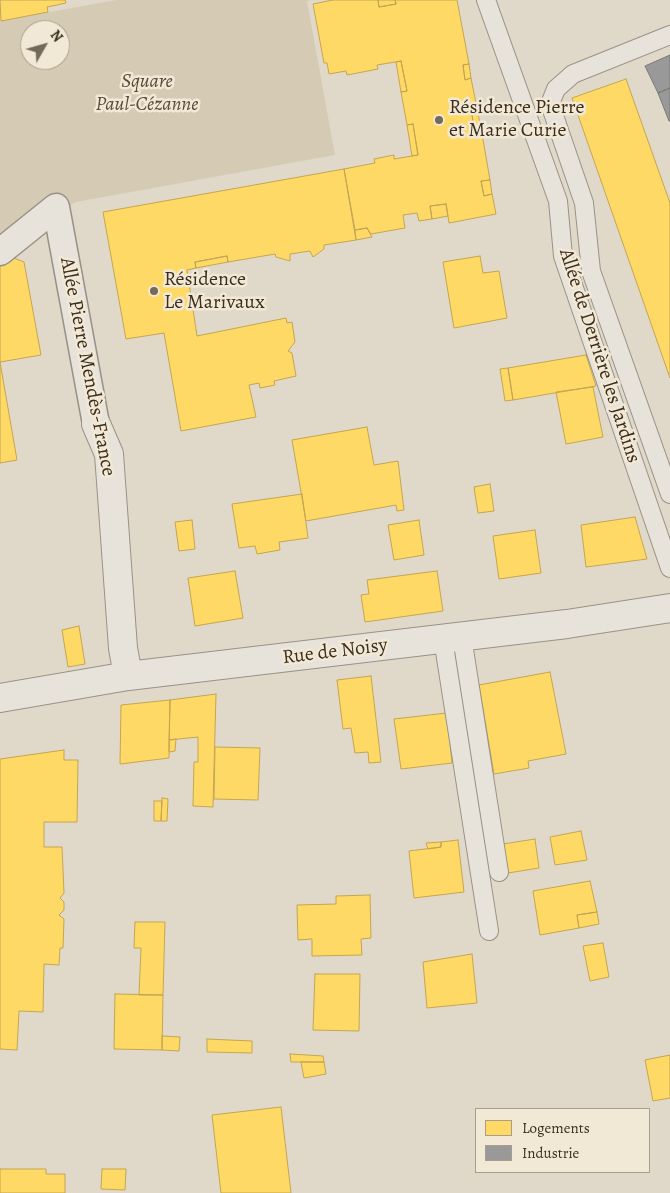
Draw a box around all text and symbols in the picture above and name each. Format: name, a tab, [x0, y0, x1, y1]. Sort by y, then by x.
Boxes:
north arrow	[20, 20, 70, 70]
text: N	[46, 26, 67, 46]
park label: Square Paul-Cézanne	[96, 70, 198, 117]
place label: Résidence Pierre et Marie Curie	[449, 96, 585, 143]
marker: Résidence Pierre et Marie Curie	[433, 114, 445, 126]
street label: Allée de Derrière les Jardins	[553, 246, 645, 466]
street label: Allée Pierre Mendès-France	[54, 256, 120, 478]
place label: Résidence Le Marivaux	[164, 268, 265, 315]
marker: Résidence Le Marivaux	[148, 285, 160, 297]
street label: Rue de Noisy	[281, 634, 389, 670]
legend	[475, 1108, 650, 1173]
text: Logements	[522, 1118, 590, 1138]
text: Industrie	[522, 1143, 579, 1163]

